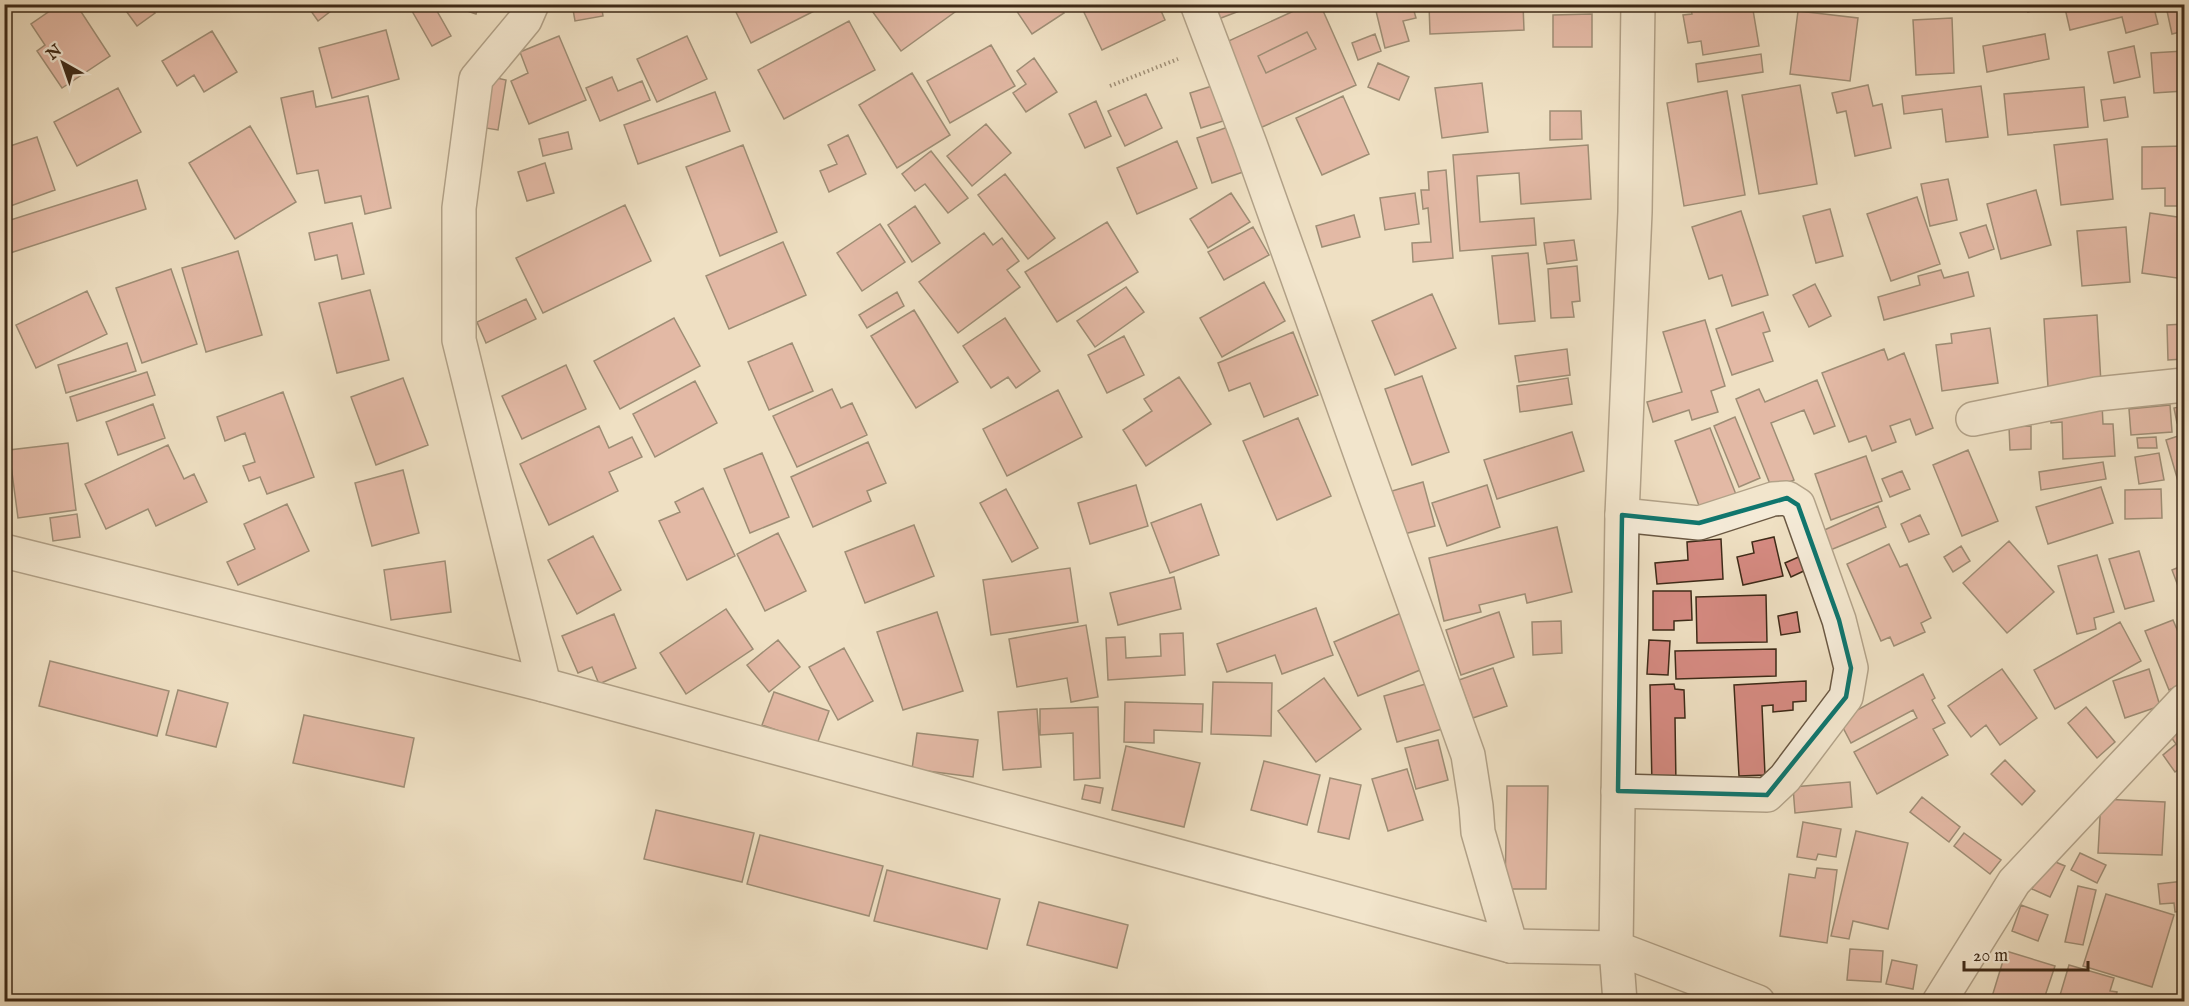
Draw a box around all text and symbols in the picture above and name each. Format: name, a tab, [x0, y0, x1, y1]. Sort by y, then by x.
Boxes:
north arrow	[33, 33, 93, 93]
text: N	[42, 41, 66, 66]
scale bar	[1964, 934, 2088, 972]
text: 20 m	[1973, 945, 2008, 968]

